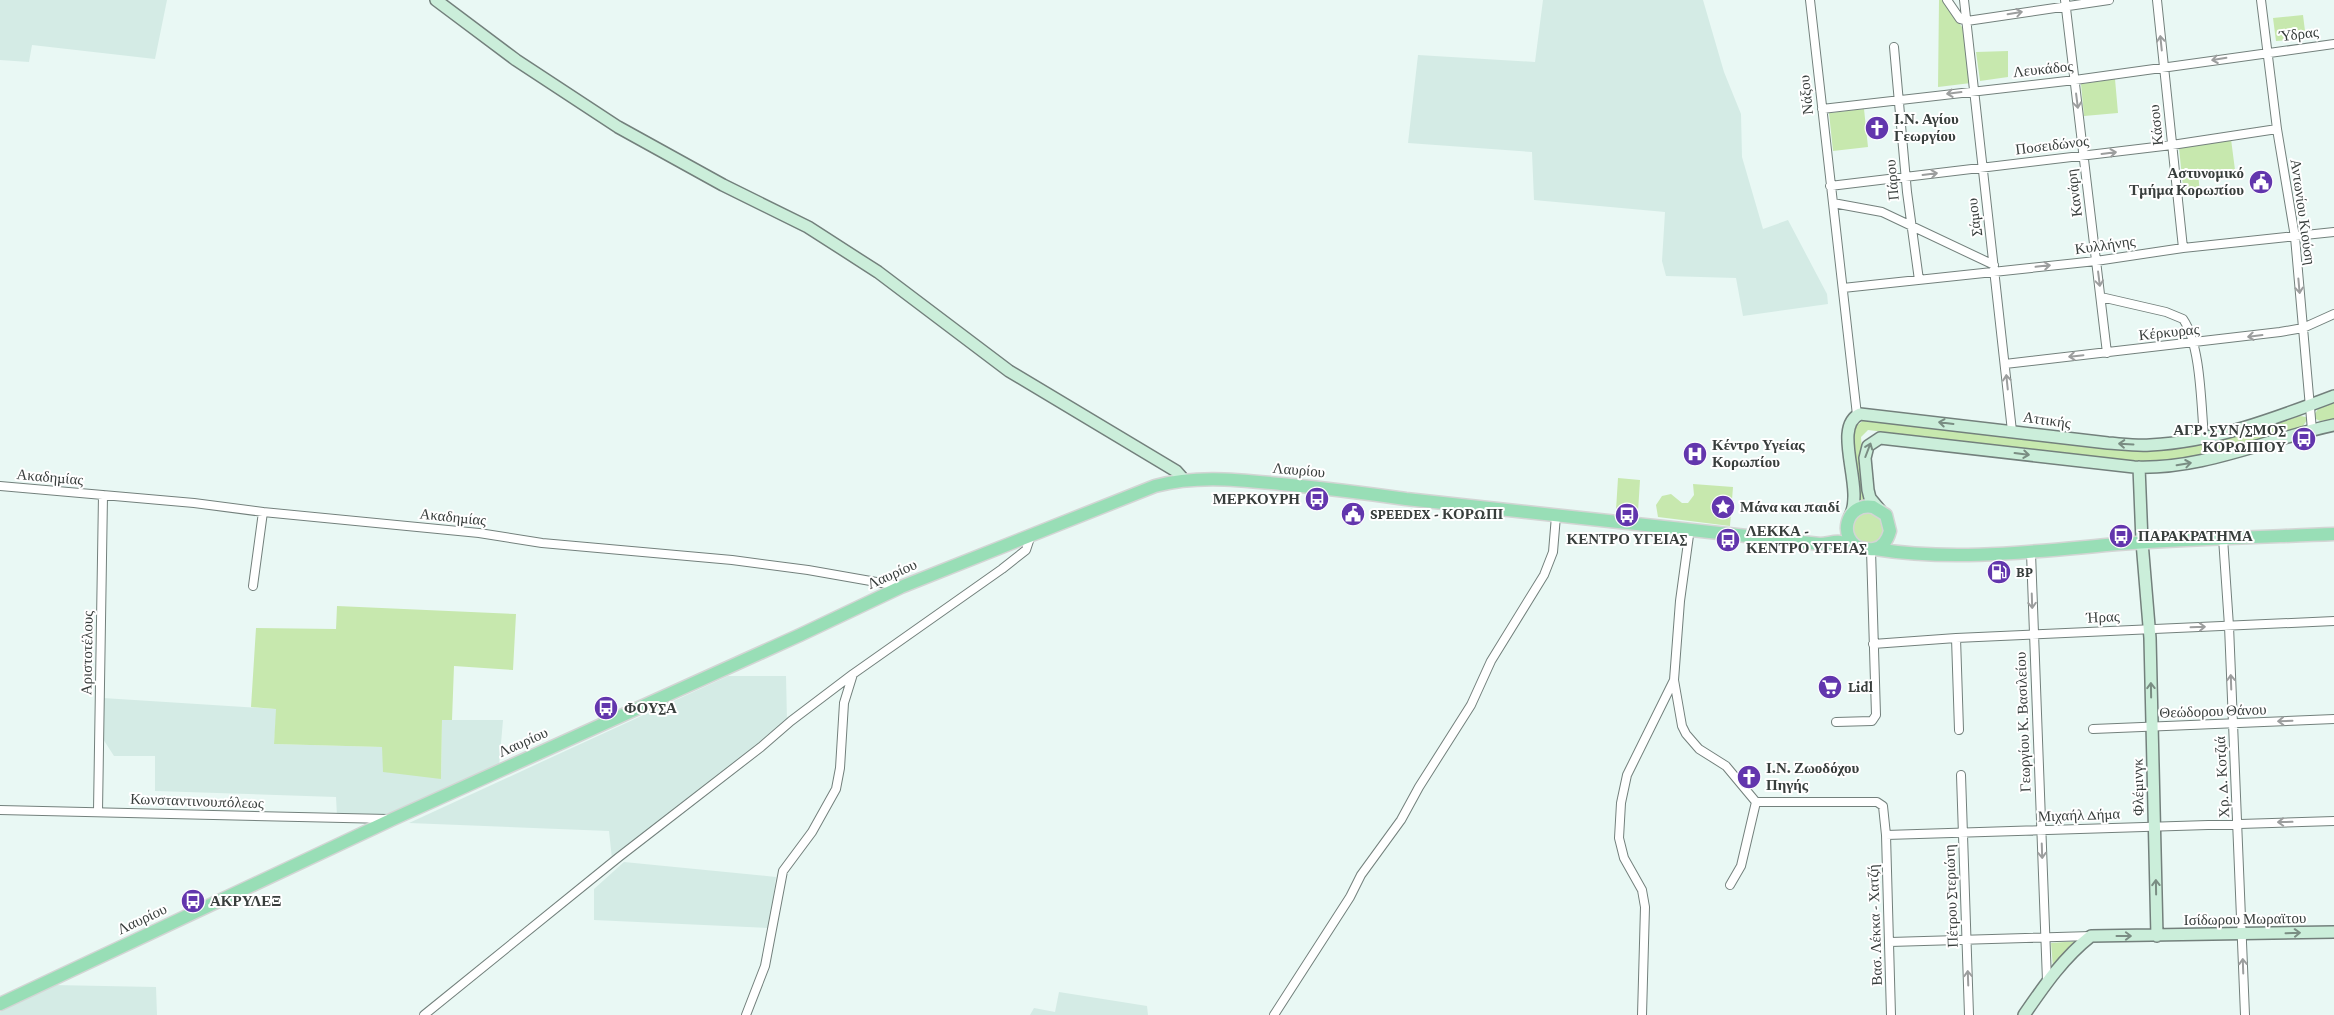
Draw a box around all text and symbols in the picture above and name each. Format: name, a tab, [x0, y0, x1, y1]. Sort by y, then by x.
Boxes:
one-way arrow	[2006, 8, 2022, 18]
street label: Ύδρας	[2277, 24, 2320, 44]
one-way arrow	[2156, 35, 2166, 51]
one-way arrow	[2212, 55, 2228, 65]
street label: Λευκάδος	[2012, 58, 2074, 80]
street label: Νάξου	[1796, 74, 1816, 116]
one-way arrow	[1946, 88, 1962, 98]
one-way arrow	[2072, 92, 2082, 108]
street label: Κάσου	[2146, 104, 2166, 146]
place label: Ι.Ν. Αγίου Γεωργίου	[1894, 111, 1959, 144]
church icon: Ι.Ν. Αγίου Γεωργίου	[1864, 115, 1890, 141]
street label: Ποσειδώνος	[2014, 133, 2090, 157]
one-way arrow	[2101, 148, 2117, 158]
street label: Αντωνίου Κιούση	[2288, 158, 2318, 266]
street label: Πάρου	[1882, 159, 1902, 201]
place label: Αστυνομικό Τμήμα Κορωπίου	[2129, 165, 2244, 199]
street label: Κανάρη	[2063, 168, 2085, 218]
one-way arrow	[1922, 169, 1938, 179]
public building icon: Αστυνομικό Τμήμα Κορωπίου	[2248, 169, 2274, 195]
street label: Σάμου	[1964, 197, 1985, 237]
street label: Κυλλήνης	[2074, 233, 2136, 257]
one-way arrow	[2035, 262, 2051, 271]
one-way arrow	[2094, 271, 2104, 287]
one-way arrow	[2295, 278, 2304, 294]
street label: Κέρκυρας	[2138, 321, 2200, 343]
one-way arrow	[2247, 331, 2263, 341]
one-way arrow	[2068, 351, 2084, 361]
one-way arrow	[2002, 374, 2012, 390]
street label: Αττικής	[2022, 409, 2072, 431]
one-way arrow	[1938, 418, 1954, 428]
place label: ΑΓΡ. ΣΥΝ/ΣΜΟΣ ΚΟΡΩΠΙΟΥ	[2173, 422, 2286, 455]
bus stop icon: ΑΓΡ. ΣΥΝ/ΣΜΟΣ ΚΟΡΩΠΙΟΥ	[2291, 426, 2317, 452]
place label: Κέντρο Υγείας Κορωπίου	[1712, 437, 1805, 470]
one-way arrow	[2118, 440, 2134, 449]
hospital icon: Κέντρο Υγείας Κορωπίου	[1682, 441, 1708, 467]
one-way arrow	[1864, 443, 1873, 458]
one-way arrow	[2014, 449, 2030, 459]
one-way arrow	[2176, 459, 2192, 469]
street label: Λαυρίου	[1272, 460, 1326, 480]
street label: Ακαδημίας	[16, 466, 84, 489]
bus stop icon: ΜΕΡΚΟΥΡΗ	[1304, 486, 1330, 512]
place label: ΜΕΡΚΟΥΡΗ	[1213, 491, 1300, 507]
place icon: Μάνα και παιδί	[1710, 494, 1736, 520]
place label: Μάνα και παιδί	[1740, 499, 1840, 515]
public building icon: SPEEDEX - ΚΟΡΩΠΙ	[1340, 501, 1366, 527]
bus stop icon: ΚΕΝΤΡΟ ΥΓΕΙΑΣ	[1614, 502, 1640, 528]
street label: Ακαδημίας	[419, 506, 487, 529]
place label: SPEEDEX - ΚΟΡΩΠΙ	[1370, 506, 1504, 522]
place label: ΛΕΚΚΑ - ΚΕΝΤΡΟ ΥΓΕΙΑΣ	[1746, 523, 1867, 556]
bus stop icon: ΠΑΡΑΚΡΑΤΗΜΑ	[2108, 523, 2134, 549]
bus stop icon: ΛΕΚΚΑ - ΚΕΝΤΡΟ ΥΓΕΙΑΣ	[1715, 527, 1741, 553]
place label: ΠΑΡΑΚΡΑΤΗΜΑ	[2138, 528, 2253, 544]
place label: ΚΕΝΤΡΟ ΥΓΕΙΑΣ	[1567, 531, 1688, 547]
street label: Λαυρίου	[865, 556, 919, 592]
fuel station icon: BP	[1986, 559, 2012, 585]
place label: BP	[2016, 564, 2033, 580]
one-way arrow	[2028, 593, 2037, 609]
street label: Ήρας	[2085, 608, 2120, 626]
street label: Αριστοτέλους	[78, 611, 96, 695]
one-way arrow	[2190, 622, 2206, 631]
street label: Γεωργίου Κ. Βασιλείου	[2013, 652, 2033, 792]
supermarket icon: Lidl	[1817, 674, 1843, 700]
one-way arrow	[2227, 674, 2236, 690]
place label: Lidl	[1848, 679, 1874, 695]
one-way arrow	[2146, 682, 2156, 698]
bus stop icon: ΦΟΥΣΑ	[593, 695, 619, 721]
place label: ΦΟΥΣΑ	[624, 700, 677, 716]
street label: Θεώδορου Θάνου	[2159, 701, 2267, 721]
one-way arrow	[2278, 717, 2294, 726]
street label: Λαυρίου	[496, 724, 550, 760]
street label: Χρ. Δ. Κοτζιά	[2212, 736, 2232, 818]
street label: Φλέμινγκ	[2129, 758, 2148, 816]
place label: Ι.Ν. Ζωοδόχου Πηγής	[1766, 760, 1859, 793]
church icon: Ι.Ν. Ζωοδόχου Πηγής	[1736, 764, 1762, 790]
street label: Κωνσταντινουπόλεως	[130, 791, 264, 811]
street label: Μιχαήλ Δήμα	[2037, 806, 2121, 825]
one-way arrow	[2278, 817, 2294, 827]
one-way arrow	[2038, 843, 2047, 859]
street label: Πέτρου Στεριώτη	[1941, 844, 1961, 948]
street label: Βασ. Λέκκα - Χατζή	[1865, 864, 1885, 986]
one-way arrow	[2151, 879, 2160, 895]
bus stop icon: ΑΚΡΥΛΕΞ	[180, 888, 206, 914]
place label: ΑΚΡΥΛΕΞ	[210, 893, 281, 909]
street label: Λαυρίου	[115, 901, 169, 937]
street label: Ισίδωρου Μωραϊτου	[2183, 910, 2307, 928]
one-way arrow	[2285, 929, 2301, 938]
one-way arrow	[2116, 931, 2132, 941]
one-way arrow	[2238, 959, 2248, 975]
one-way arrow	[1963, 970, 1972, 986]

